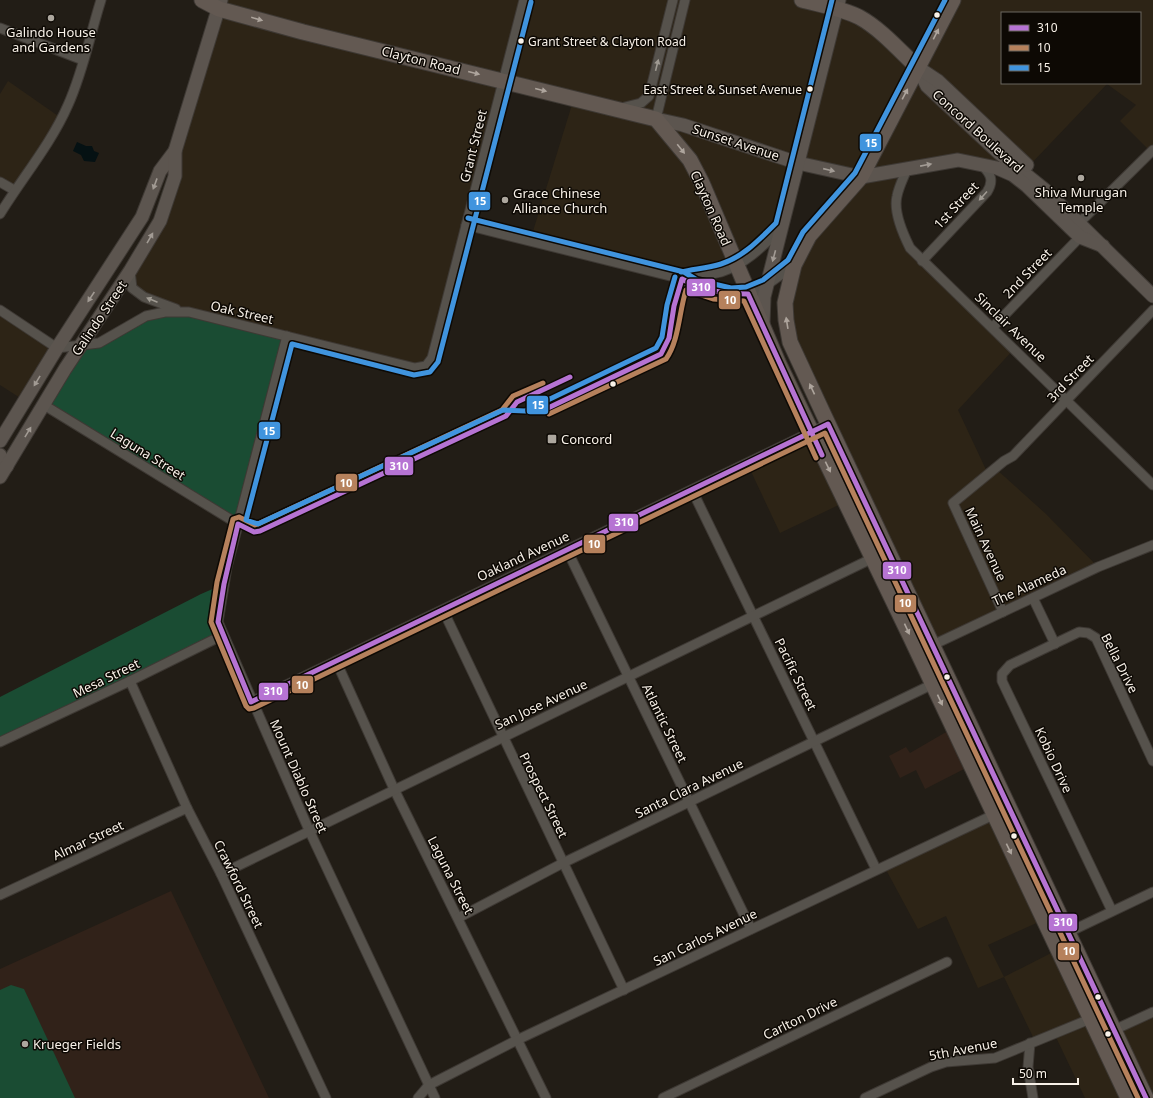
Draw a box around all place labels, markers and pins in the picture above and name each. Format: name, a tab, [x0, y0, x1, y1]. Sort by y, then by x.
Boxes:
unlabelled marker	[932, 10, 942, 20]
marker: Galindo House and Gardens	[46, 13, 56, 23]
place label: Galindo House and Gardens	[6, 23, 96, 56]
place label: Grant Street & Clayton Road	[528, 33, 686, 50]
marker: Grant Street & Clayton Road	[516, 36, 526, 46]
place label: East Street & Sunset Avenue	[643, 81, 802, 98]
marker: East Street & Sunset Avenue	[805, 84, 815, 94]
marker: Shiva Murugan Temple	[1076, 173, 1086, 183]
place label: Shiva Murugan Temple	[1035, 183, 1127, 216]
place label: Grace Chinese Alliance Church	[513, 184, 607, 217]
marker: Grace Chinese Alliance Church	[500, 195, 510, 205]
unlabelled marker	[608, 379, 618, 389]
place label: Concord	[561, 430, 612, 448]
marker: Concord	[546, 433, 558, 445]
unlabelled marker	[942, 672, 952, 682]
unlabelled marker	[1009, 831, 1019, 841]
unlabelled marker	[1093, 992, 1103, 1002]
unlabelled marker	[1103, 1029, 1113, 1039]
place label: Krueger Fields	[33, 1035, 121, 1053]
marker: Krueger Fields	[20, 1039, 30, 1049]

